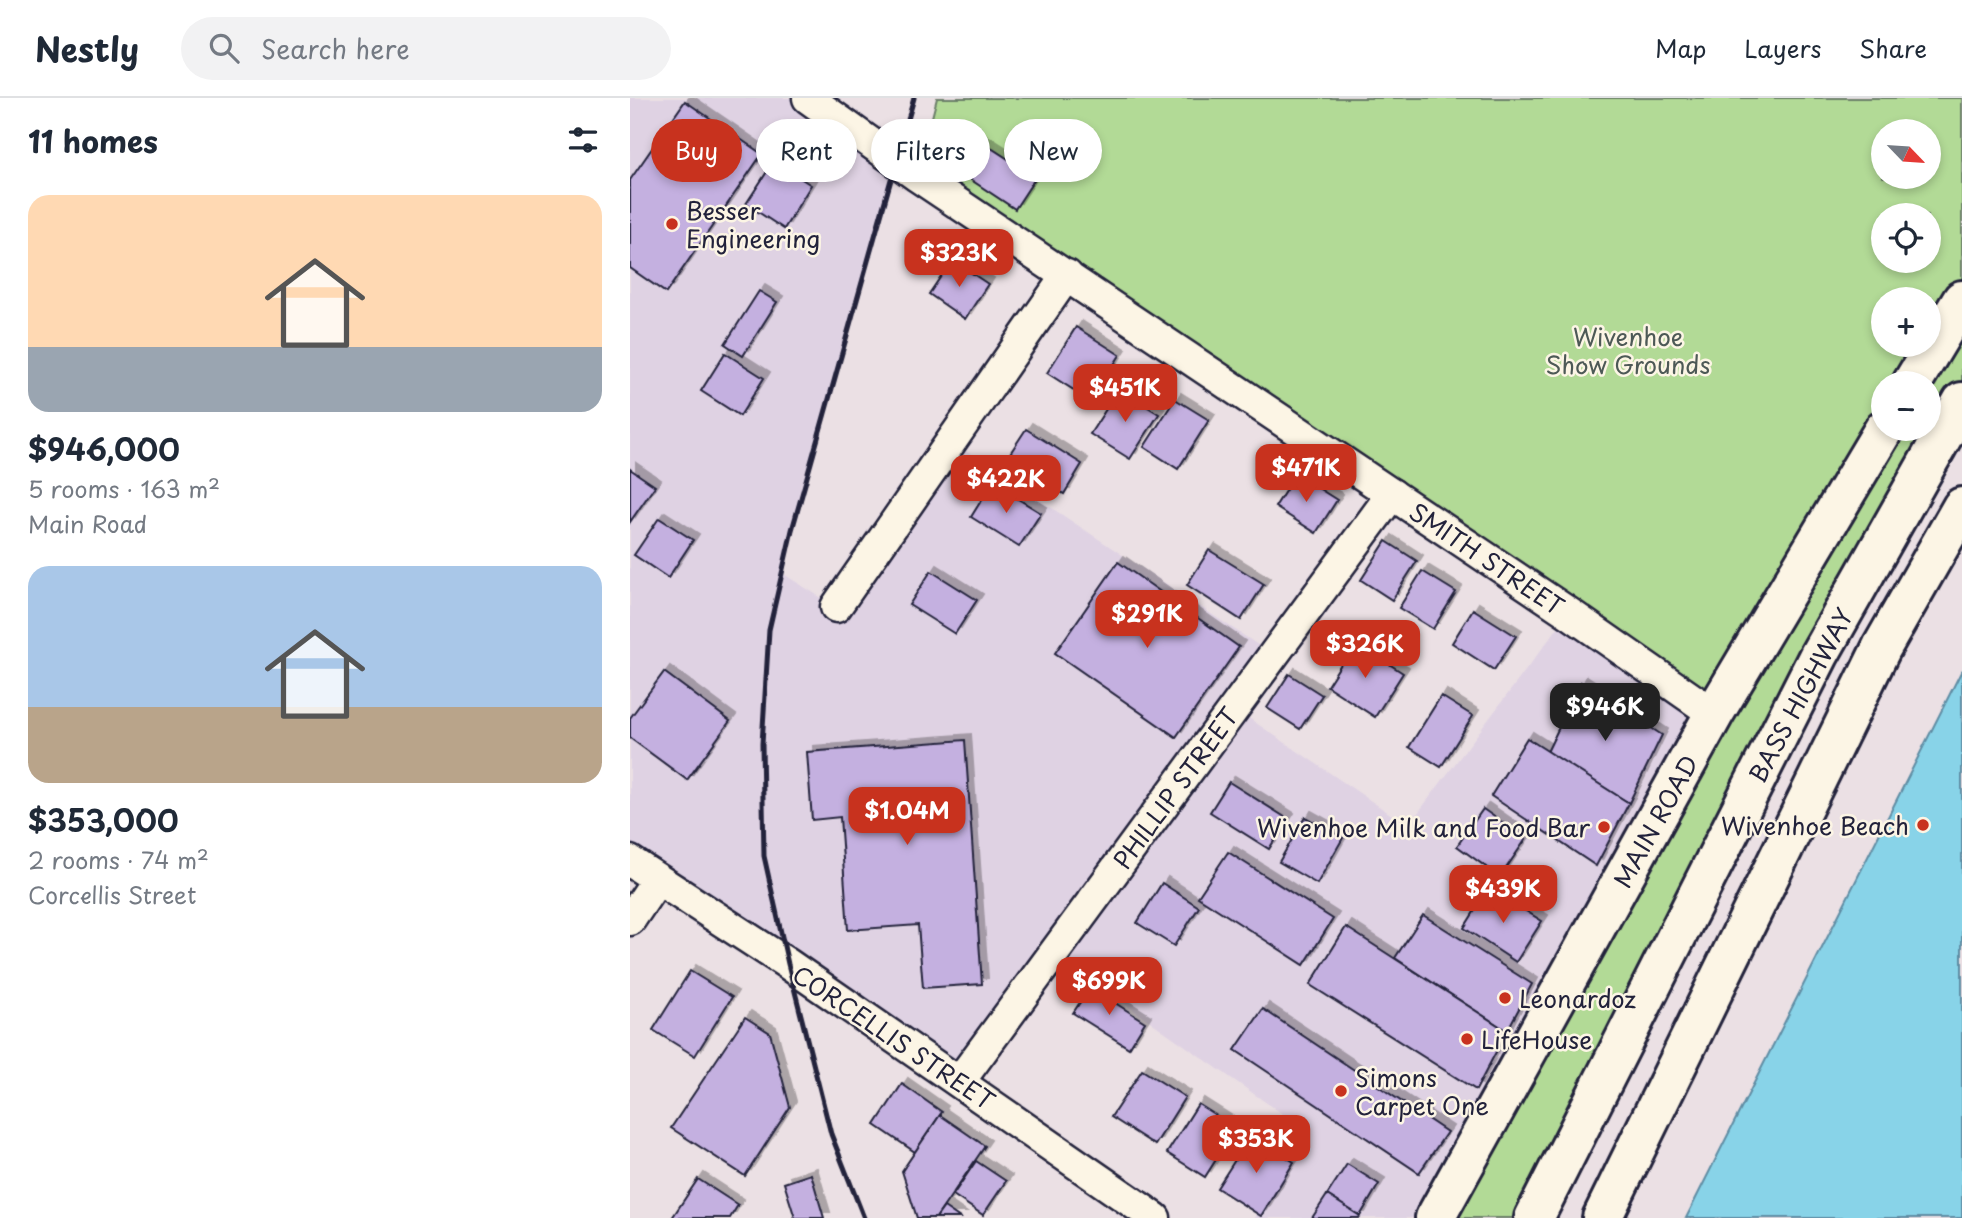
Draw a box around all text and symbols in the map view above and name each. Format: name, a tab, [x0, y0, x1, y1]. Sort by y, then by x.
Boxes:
search box	[181, 17, 671, 80]
text: Nestly	[35, 23, 139, 73]
icon: search	[205, 29, 243, 67]
text: Search here	[261, 29, 410, 68]
text: Map	[1655, 30, 1706, 66]
text: Layers	[1744, 30, 1821, 66]
text: Share	[1859, 30, 1927, 66]
text: 11 homes	[28, 118, 158, 163]
chip: Buy	[651, 119, 742, 182]
chip: Rent	[756, 119, 857, 182]
chip: Filters	[871, 119, 990, 182]
chip: New	[1004, 119, 1102, 182]
north arrow	[1871, 119, 1941, 189]
map controls	[1871, 119, 1941, 441]
icon: filters	[564, 121, 602, 159]
place label: Besser Engineering	[686, 192, 820, 256]
button: locate	[1871, 203, 1941, 273]
marker: Besser Engineering	[664, 216, 680, 232]
pin: $323K	[910, 230, 1008, 289]
text: $323K	[920, 234, 998, 269]
icon: home	[252, 240, 378, 366]
button: +	[1871, 287, 1941, 357]
park label: Wivenhoe Show Grounds	[1546, 318, 1710, 382]
pin: $451K	[1076, 364, 1174, 424]
text: $451K	[1089, 369, 1161, 404]
button: −	[1871, 371, 1941, 441]
text: $946,000	[28, 426, 180, 471]
pin: $471K	[1257, 444, 1355, 504]
text: $471K	[1271, 449, 1341, 484]
pin: $422K	[957, 456, 1055, 515]
text: $422K	[967, 460, 1045, 495]
text: 5 rooms · 163 m²	[28, 471, 220, 506]
street label: SMITH STREET	[1403, 493, 1572, 623]
text: Main Road	[28, 506, 147, 541]
pin: $291K	[1098, 590, 1196, 650]
text: $291K	[1111, 595, 1183, 630]
street label: BASS HIGHWAY	[1739, 601, 1861, 789]
icon: home	[252, 611, 378, 737]
pin: $326K	[1316, 620, 1414, 680]
text: $326K	[1326, 625, 1404, 660]
pin: $946K	[1556, 684, 1654, 743]
text: $946K	[1566, 688, 1644, 723]
street label: PHILLIP STREET	[1104, 699, 1247, 876]
street label: MAIN ROAD	[1604, 748, 1706, 894]
pin: $1.04M	[850, 788, 964, 847]
text: $1.04M	[864, 792, 950, 827]
text: $353,000	[28, 797, 179, 842]
place label: Wivenhoe Beach	[1721, 807, 1909, 843]
place label: Wivenhoe Milk and Food Bar	[1257, 809, 1590, 845]
marker: Wivenhoe Beach	[1915, 817, 1931, 833]
marker: Wivenhoe Milk and Food Bar	[1596, 819, 1612, 835]
text: 2 rooms · 74 m²	[28, 842, 209, 877]
pin: $439K	[1454, 866, 1552, 925]
text: $439K	[1465, 870, 1541, 905]
text: Corcellis Street	[28, 877, 196, 912]
street label: CORCELLIS STREET	[786, 956, 1003, 1119]
pin: $699K	[1060, 958, 1158, 1017]
text: $699K	[1072, 962, 1146, 997]
place label: Leonardoz	[1519, 980, 1636, 1016]
marker: Leonardoz	[1497, 990, 1513, 1006]
place label: LifeHouse	[1481, 1021, 1592, 1057]
marker: LifeHouse	[1459, 1031, 1475, 1047]
place label: Simons Carpet One	[1355, 1059, 1489, 1123]
marker: Simons Carpet One	[1333, 1083, 1349, 1099]
pin: $353K	[1207, 1116, 1305, 1175]
text: $353K	[1218, 1120, 1294, 1155]

